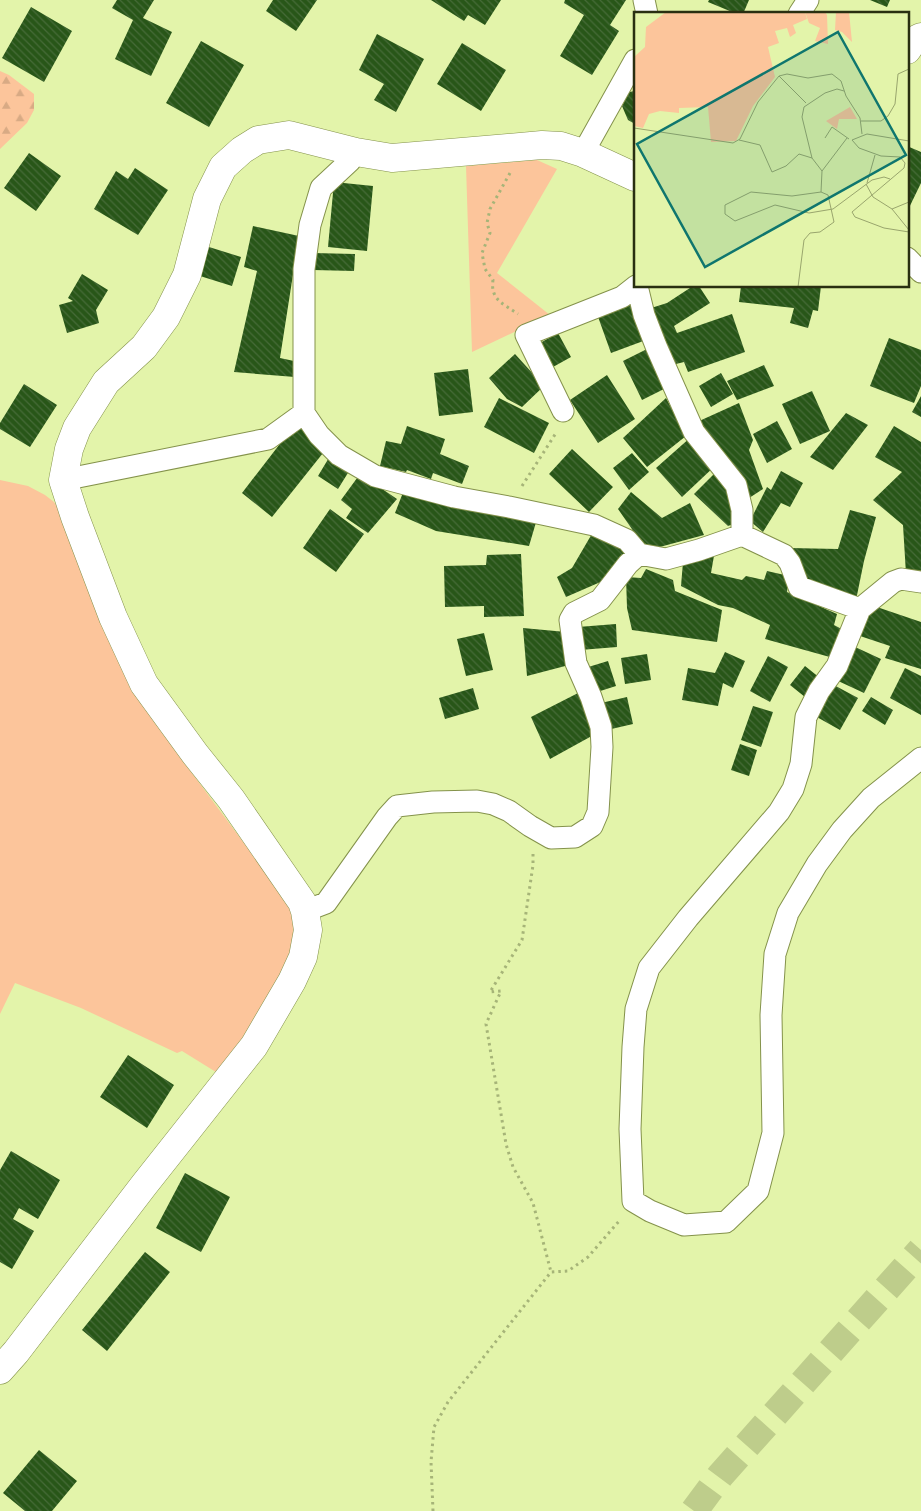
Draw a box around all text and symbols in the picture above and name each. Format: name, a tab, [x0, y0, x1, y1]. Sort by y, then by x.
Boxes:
inset map	[634, 12, 908, 288]

